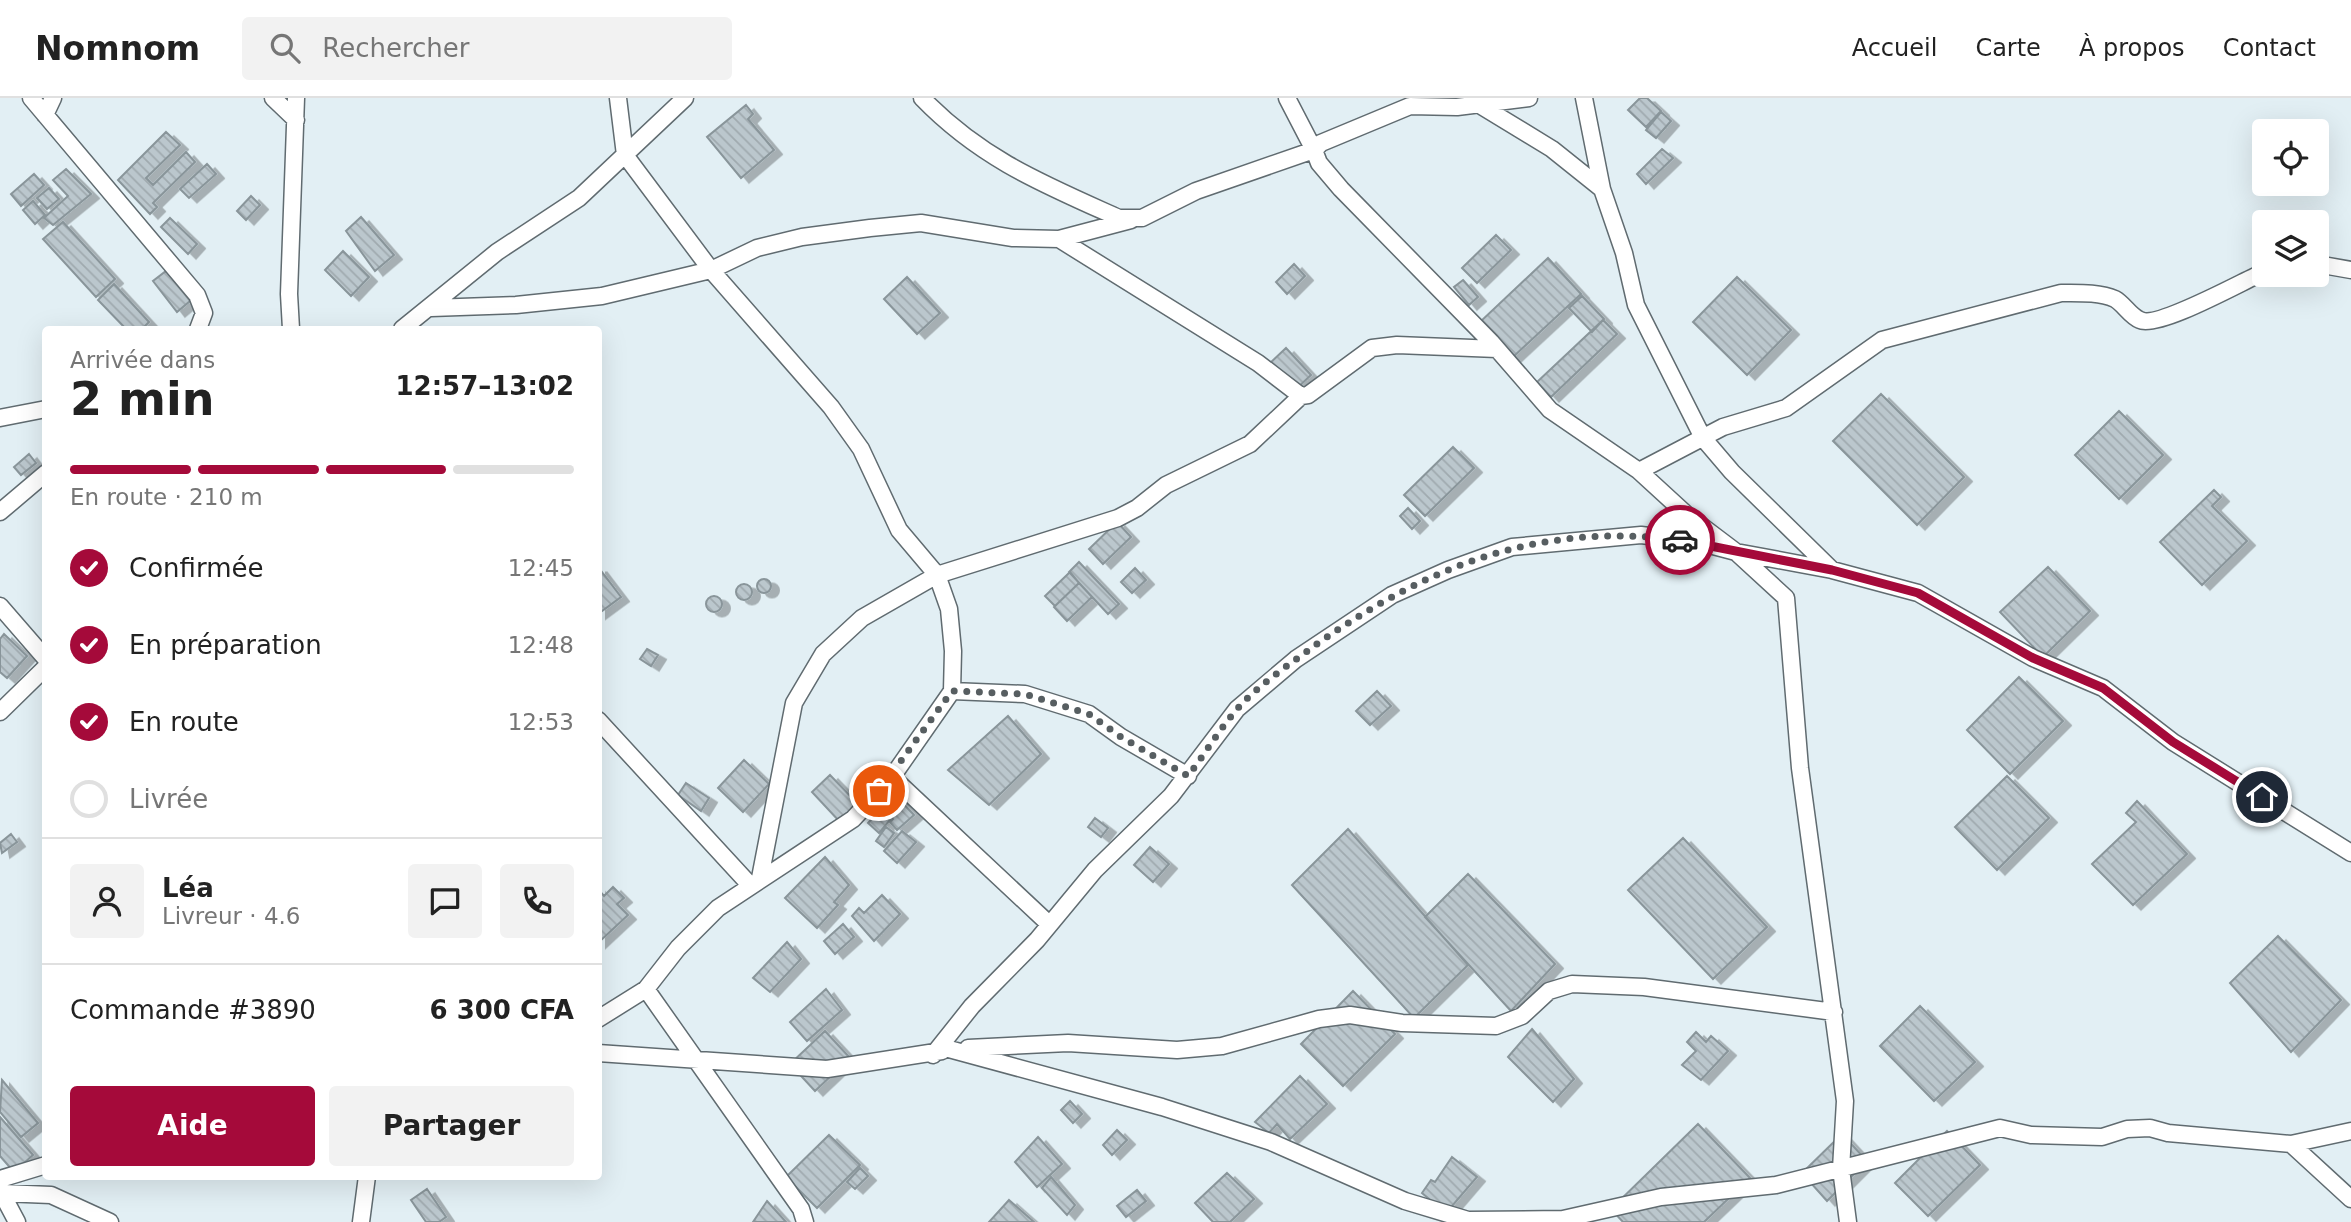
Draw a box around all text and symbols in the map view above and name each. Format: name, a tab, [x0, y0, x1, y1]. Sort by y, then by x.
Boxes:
search box	[242, 17, 732, 80]
text: Nomnom	[35, 29, 200, 68]
icon: search	[266, 29, 304, 67]
text: Rechercher	[322, 33, 469, 63]
text: Accueil	[1852, 34, 1937, 62]
text: Carte	[1975, 34, 2041, 62]
text: À propos	[2079, 34, 2185, 62]
text: Contact	[2223, 34, 2316, 62]
map controls	[2252, 119, 2329, 287]
button: locate	[2252, 119, 2329, 196]
button: layers	[2252, 210, 2329, 287]
text: Arrivée dans	[70, 347, 215, 373]
text: 12:57–13:02	[395, 371, 574, 401]
text: 2 min	[70, 372, 214, 426]
text: En route · 210 m	[70, 484, 263, 510]
courier	[1645, 505, 1715, 575]
icon: car	[1661, 521, 1699, 559]
icon: check	[70, 549, 108, 587]
text: Confirmée	[129, 553, 263, 583]
text: 12:45	[508, 555, 574, 581]
icon: check	[70, 626, 108, 664]
text: En préparation	[129, 630, 322, 660]
text: 12:48	[508, 632, 574, 658]
icon: check	[70, 703, 108, 741]
text: En route	[129, 707, 239, 737]
text: 12:53	[508, 709, 574, 735]
pin	[849, 761, 909, 821]
pin	[2232, 767, 2292, 827]
icon: bag	[860, 772, 898, 810]
icon: home	[2243, 778, 2281, 816]
text: Livrée	[129, 784, 208, 814]
button: person	[70, 864, 144, 938]
button: chat	[408, 864, 482, 938]
button: phone	[500, 864, 574, 938]
text: Léa	[162, 873, 214, 903]
text: Livreur · 4.6	[162, 903, 300, 929]
text: Commande #3890	[70, 995, 316, 1025]
text: 6 300 CFA	[430, 995, 574, 1025]
button: Aide	[70, 1086, 315, 1166]
button: Partager	[329, 1086, 574, 1166]

